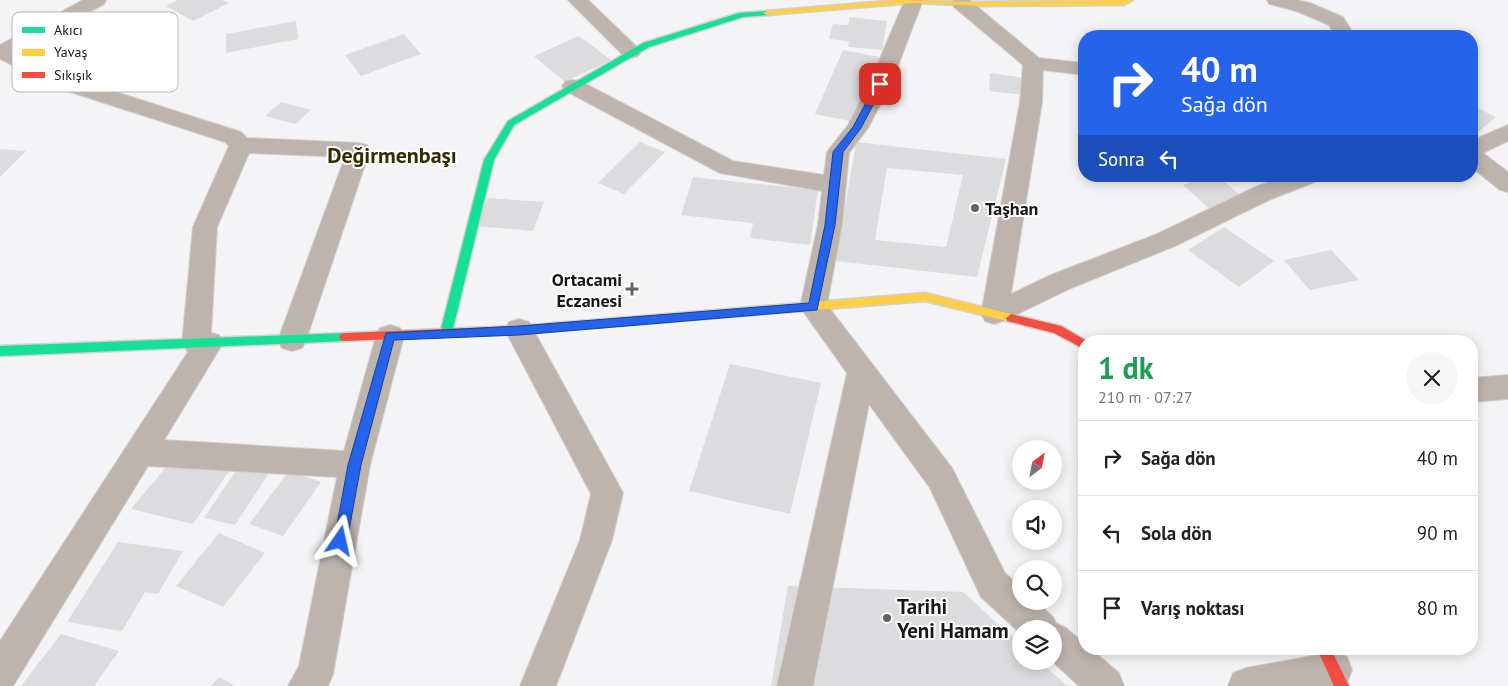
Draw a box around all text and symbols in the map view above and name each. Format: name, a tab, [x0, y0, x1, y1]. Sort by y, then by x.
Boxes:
legend	[12, 12, 178, 92]
text: Akıcı	[54, 21, 83, 39]
text: Yavaş	[54, 43, 87, 61]
text: 40 m	[1181, 46, 1258, 92]
icon: right	[1098, 50, 1163, 115]
pin	[859, 63, 901, 105]
text: Sıkışık	[54, 66, 92, 84]
icon: arrive	[866, 70, 894, 98]
text: Sağa dön	[1181, 90, 1268, 118]
district label: Değirmenbaşı	[327, 141, 457, 169]
icon: left	[1155, 145, 1183, 173]
text: Sonra	[1098, 147, 1145, 171]
place label: Taşhan	[985, 197, 1038, 220]
marker: Taşhan	[969, 202, 981, 214]
place label: Ortacami Eczanesi	[552, 268, 622, 312]
marker: Ortacami Eczanesi	[626, 283, 638, 295]
text: 1 dk	[1098, 348, 1154, 387]
button: close	[1406, 352, 1458, 404]
text: 210 m · 07:27	[1098, 387, 1193, 407]
north arrow	[1012, 440, 1062, 490]
map controls	[1012, 440, 1062, 670]
icon: right	[1098, 444, 1126, 472]
text: Sağa dön	[1141, 446, 1216, 470]
text: 40 m	[1417, 446, 1458, 470]
button: sound	[1012, 500, 1062, 550]
position arrow	[313, 514, 365, 566]
icon: left	[1098, 519, 1126, 547]
text: Sola dön	[1141, 521, 1212, 545]
text: 90 m	[1417, 521, 1458, 545]
button: search	[1012, 560, 1062, 610]
place label: Tarihi Yeni Hamam	[896, 593, 1009, 644]
icon: arrive	[1098, 594, 1126, 622]
text: Varış noktası	[1141, 596, 1244, 620]
text: 80 m	[1417, 596, 1458, 620]
marker: Tarihi Yeni Hamam	[881, 612, 893, 624]
button: layers	[1012, 620, 1062, 670]

